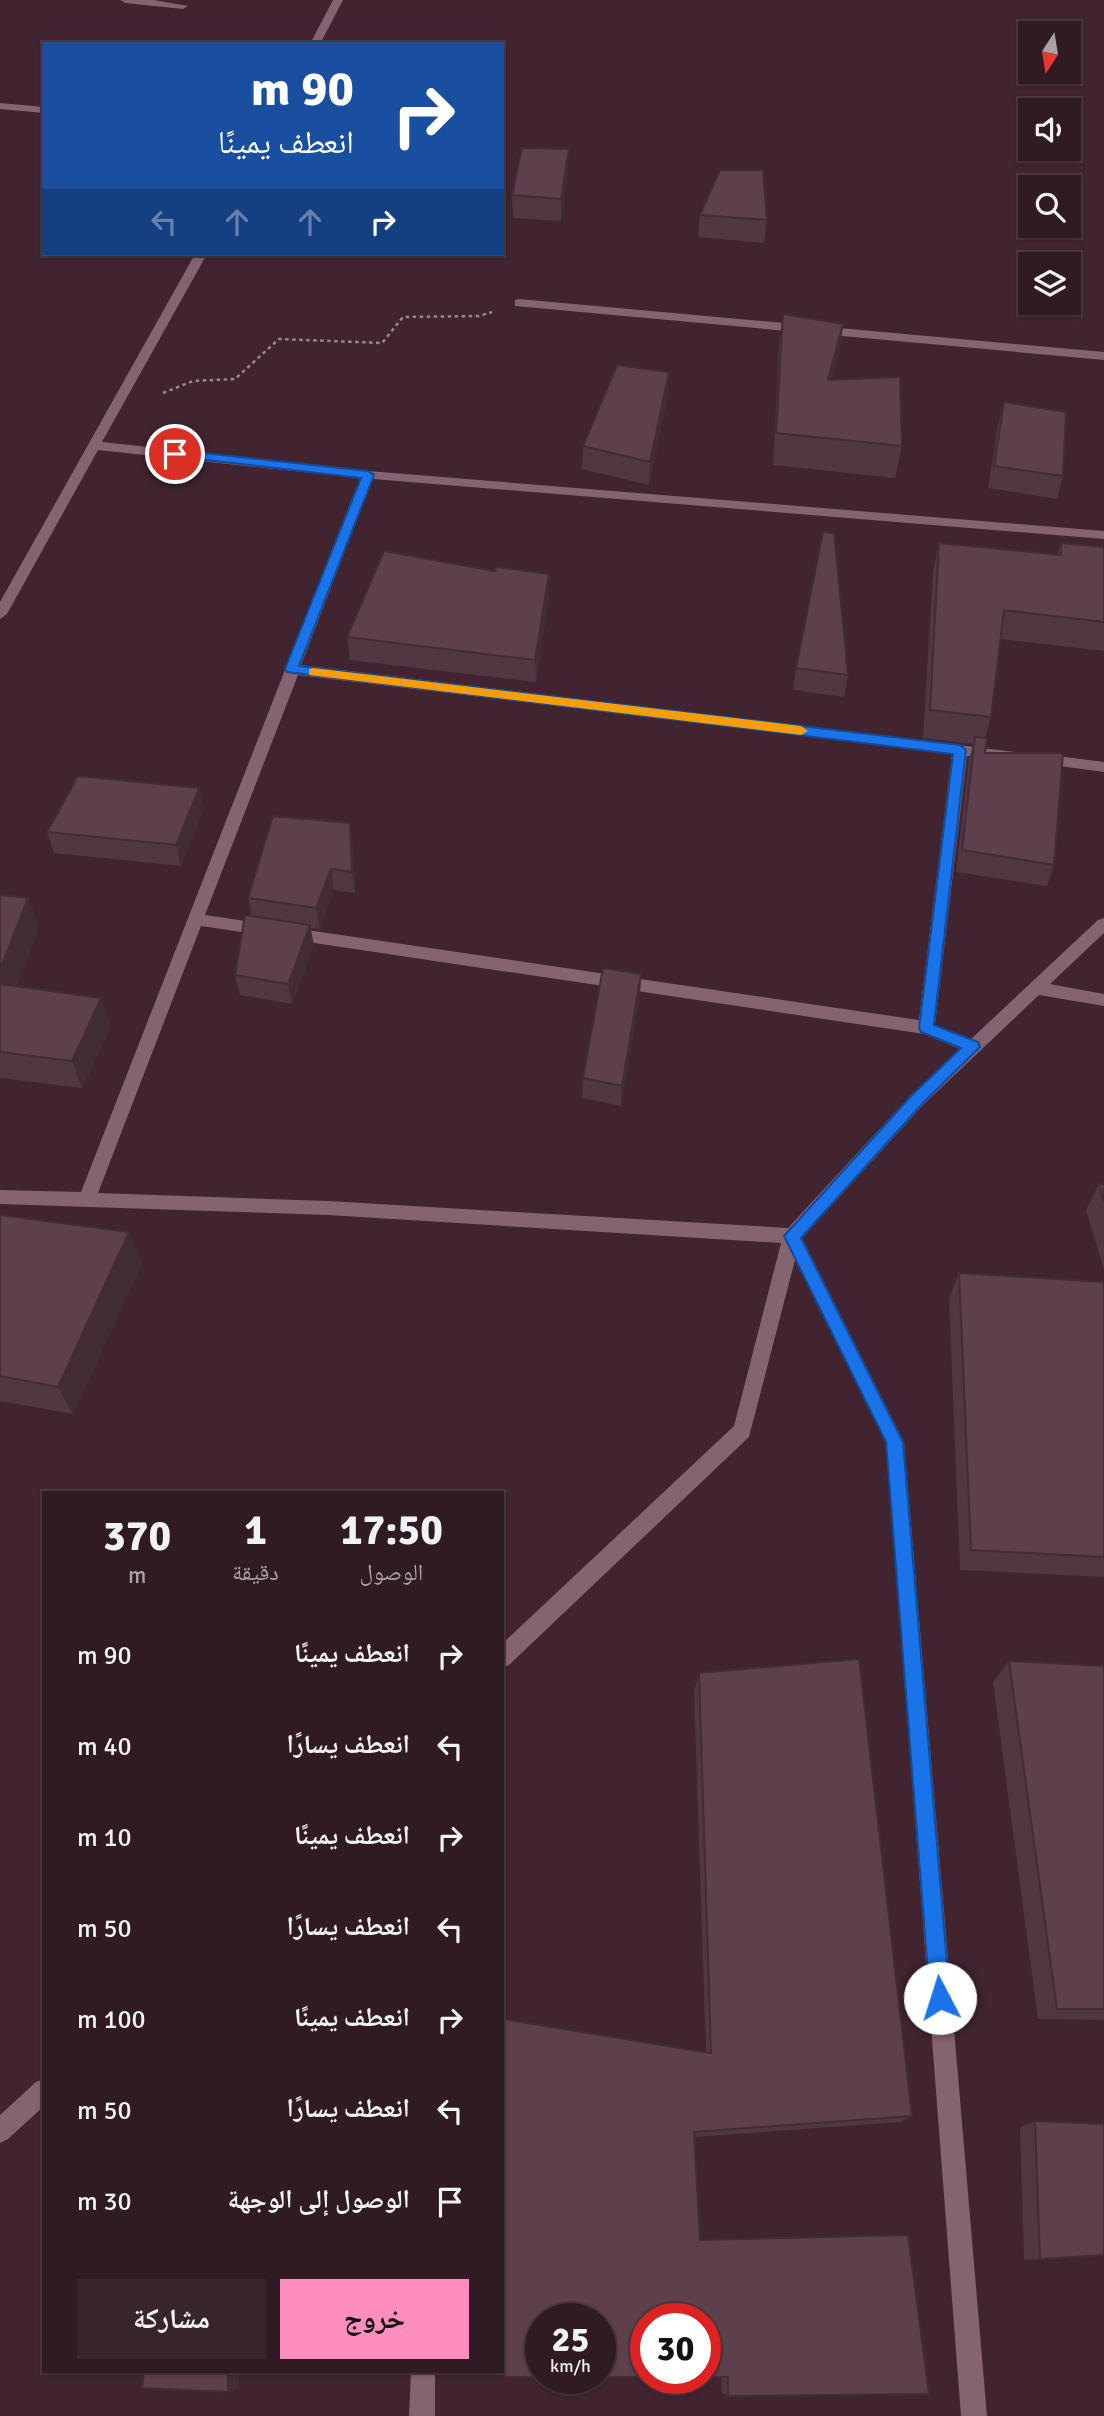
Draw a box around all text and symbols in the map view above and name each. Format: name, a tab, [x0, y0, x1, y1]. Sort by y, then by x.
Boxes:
north arrow	[1018, 21, 1082, 84]
map controls	[1018, 21, 1081, 315]
text: 90 m	[251, 59, 354, 119]
icon: right	[378, 70, 469, 161]
button: sound	[1018, 98, 1081, 161]
text: انعطف يمينًا	[218, 123, 354, 162]
button: search	[1018, 175, 1081, 238]
icon: left	[145, 203, 183, 241]
icon: ahead	[218, 203, 256, 241]
icon: ahead	[291, 203, 329, 241]
icon: right	[364, 203, 402, 241]
button: layers	[1018, 252, 1081, 315]
pin	[145, 424, 205, 484]
icon: arrive	[156, 435, 194, 473]
text: 1	[244, 1505, 267, 1556]
text: 17:50	[340, 1505, 443, 1556]
text: 370	[103, 1511, 171, 1562]
text: دقيقة	[232, 1558, 279, 1587]
text: الوصول	[360, 1558, 423, 1587]
text: m	[128, 1561, 146, 1590]
icon: right	[431, 1637, 469, 1675]
text: انعطف يمينًا	[294, 1638, 410, 1670]
text: 90 m	[77, 1640, 132, 1672]
icon: left	[431, 1728, 469, 1766]
text: انعطف يسارًا	[286, 1729, 410, 1761]
text: 40 m	[77, 1731, 132, 1763]
icon: right	[431, 1819, 469, 1857]
text: انعطف يمينًا	[294, 1820, 410, 1852]
text: 10 m	[77, 1822, 132, 1854]
icon: left	[431, 1910, 469, 1948]
text: انعطف يسارًا	[286, 1911, 410, 1943]
text: 50 m	[77, 1913, 132, 1945]
position arrow	[903, 1961, 977, 2035]
icon: right	[431, 2001, 469, 2039]
text: انعطف يمينًا	[294, 2002, 410, 2034]
text: 100 m	[77, 2004, 146, 2036]
icon: left	[431, 2092, 469, 2130]
text: انعطف يسارًا	[286, 2093, 410, 2125]
text: 50 m	[77, 2095, 132, 2127]
icon: arrive	[431, 2183, 469, 2221]
text: الوصول إلى الوجهة	[228, 2184, 410, 2216]
text: 30 m	[77, 2186, 132, 2218]
button: مشاركة	[77, 2279, 266, 2359]
button: خروج	[280, 2279, 469, 2359]
speed limit sign: 30	[630, 2303, 721, 2394]
text: 25	[552, 2318, 589, 2361]
text: km/h	[550, 2355, 591, 2377]

